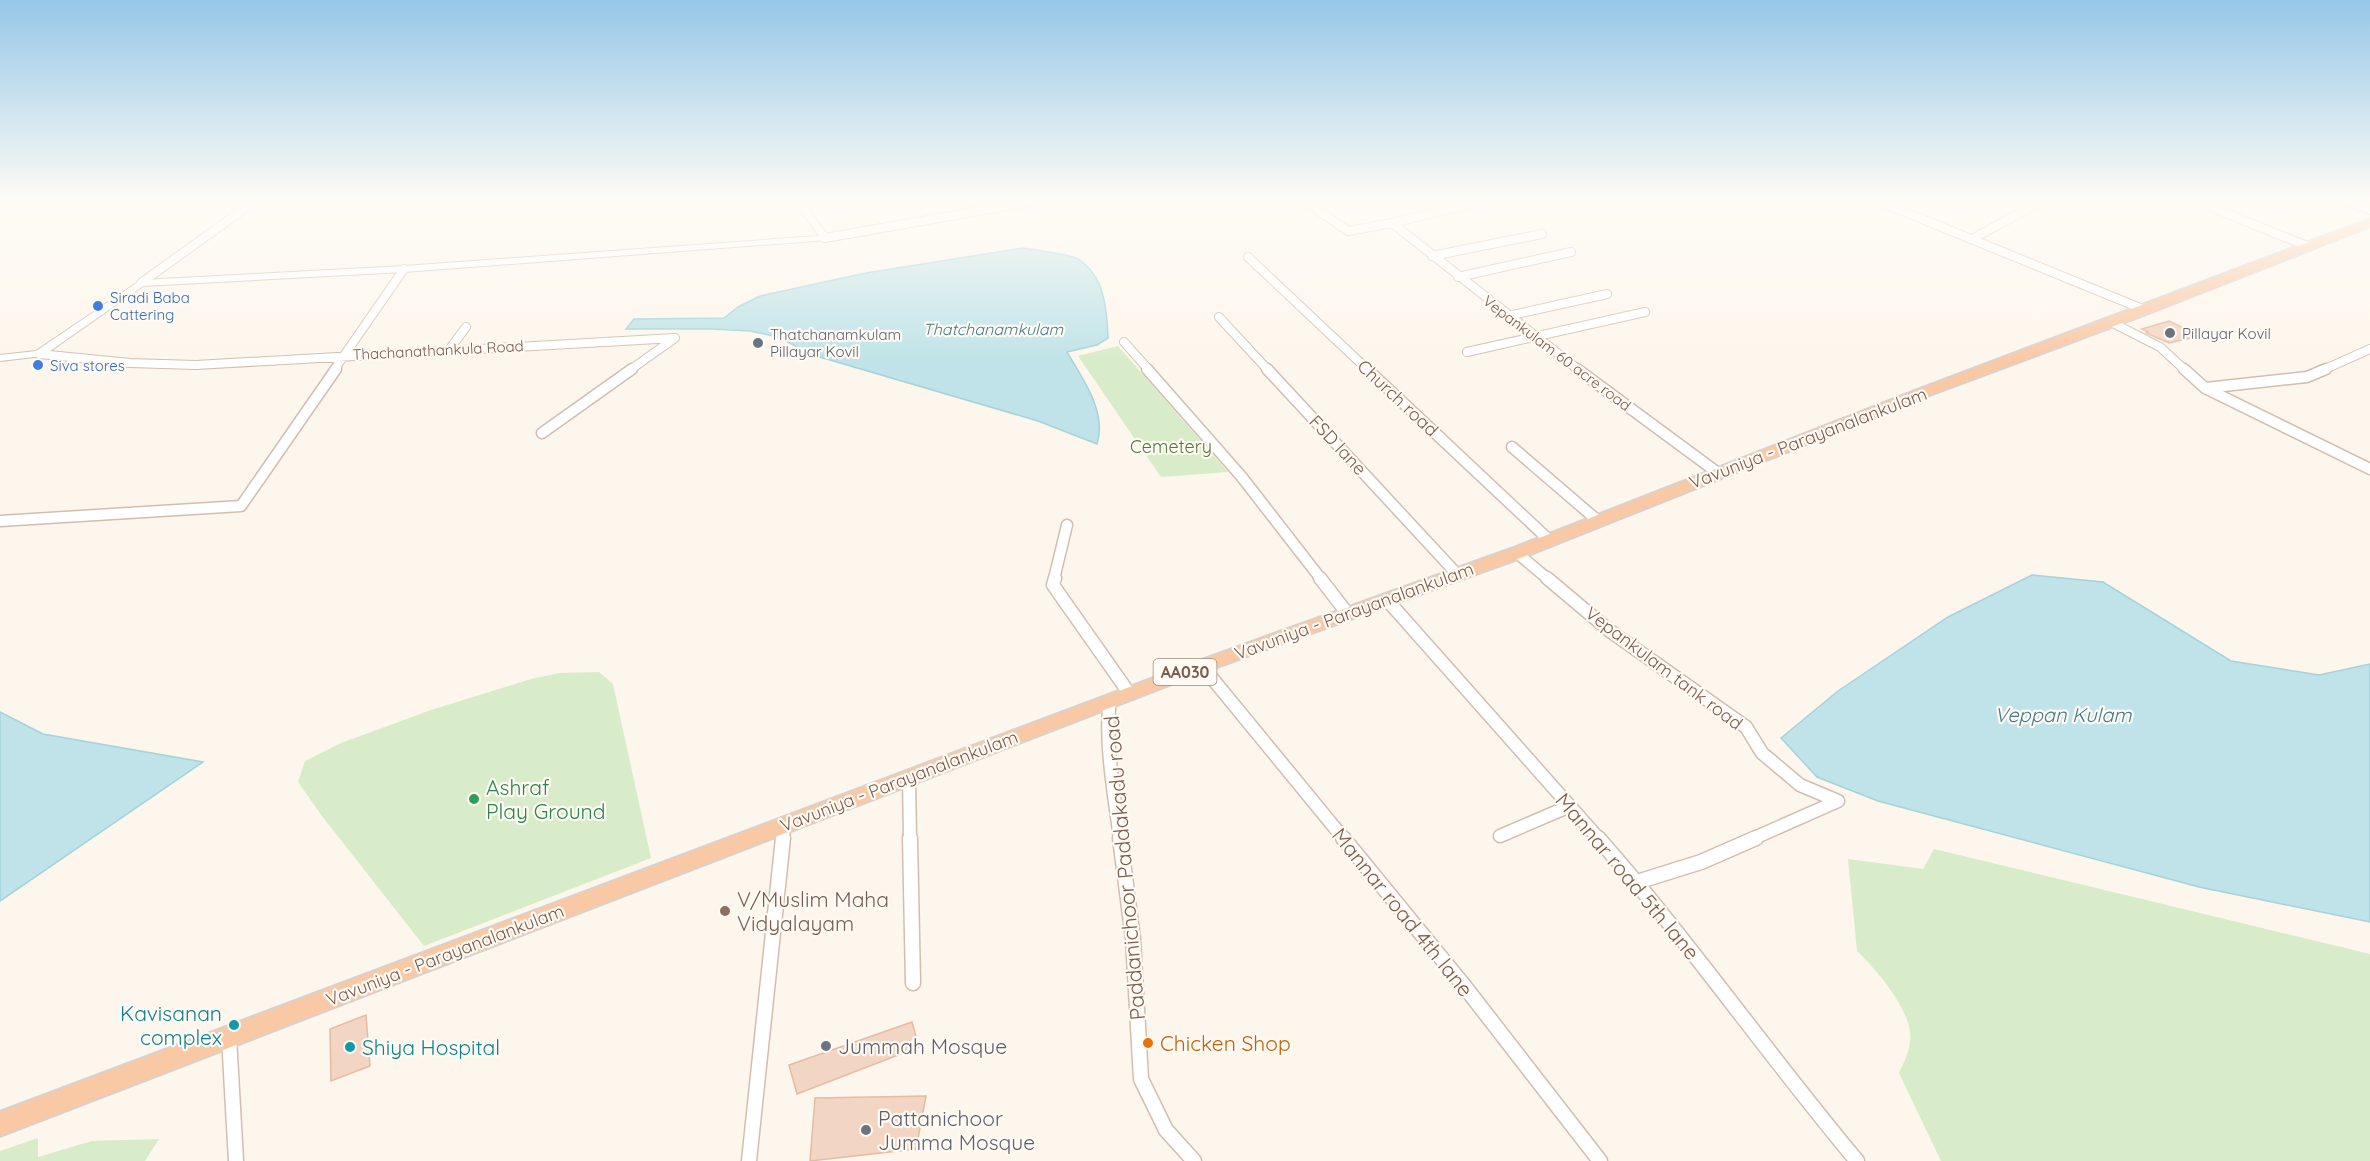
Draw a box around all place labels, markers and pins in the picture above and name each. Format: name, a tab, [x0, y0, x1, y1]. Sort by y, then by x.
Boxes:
place label: Siradi Baba Cattering	[110, 288, 190, 324]
marker: Siradi Baba Cattering	[91, 299, 105, 313]
place label: Pillayar Kovil	[2182, 324, 2271, 343]
place label: Thatchanamkulam Pillayar Kovil	[770, 325, 901, 361]
marker: Pillayar Kovil	[2163, 326, 2177, 340]
marker: Thatchanamkulam Pillayar Kovil	[751, 336, 765, 350]
place label: Siva stores	[50, 356, 125, 375]
marker: Siva stores	[31, 358, 45, 372]
place label: Ashraf Play Ground	[486, 774, 605, 824]
marker: Ashraf Play Ground	[467, 792, 481, 806]
place label: V/Muslim Maha Vidyalayam	[737, 886, 889, 936]
marker: V/Muslim Maha Vidyalayam	[718, 904, 732, 918]
place label: Kavisanan complex	[120, 1000, 222, 1050]
marker: Kavisanan complex	[227, 1018, 241, 1032]
place label: Chicken Shop	[1160, 1030, 1291, 1056]
place label: Jummah Mosque	[838, 1033, 1007, 1059]
place label: Shiya Hospital	[362, 1034, 500, 1060]
marker: Chicken Shop	[1141, 1036, 1155, 1050]
marker: Jummah Mosque	[819, 1039, 833, 1053]
marker: Shiya Hospital	[343, 1040, 357, 1054]
place label: Pattanichoor Jumma Mosque	[878, 1105, 1035, 1155]
marker: Pattanichoor Jumma Mosque	[859, 1123, 873, 1137]

